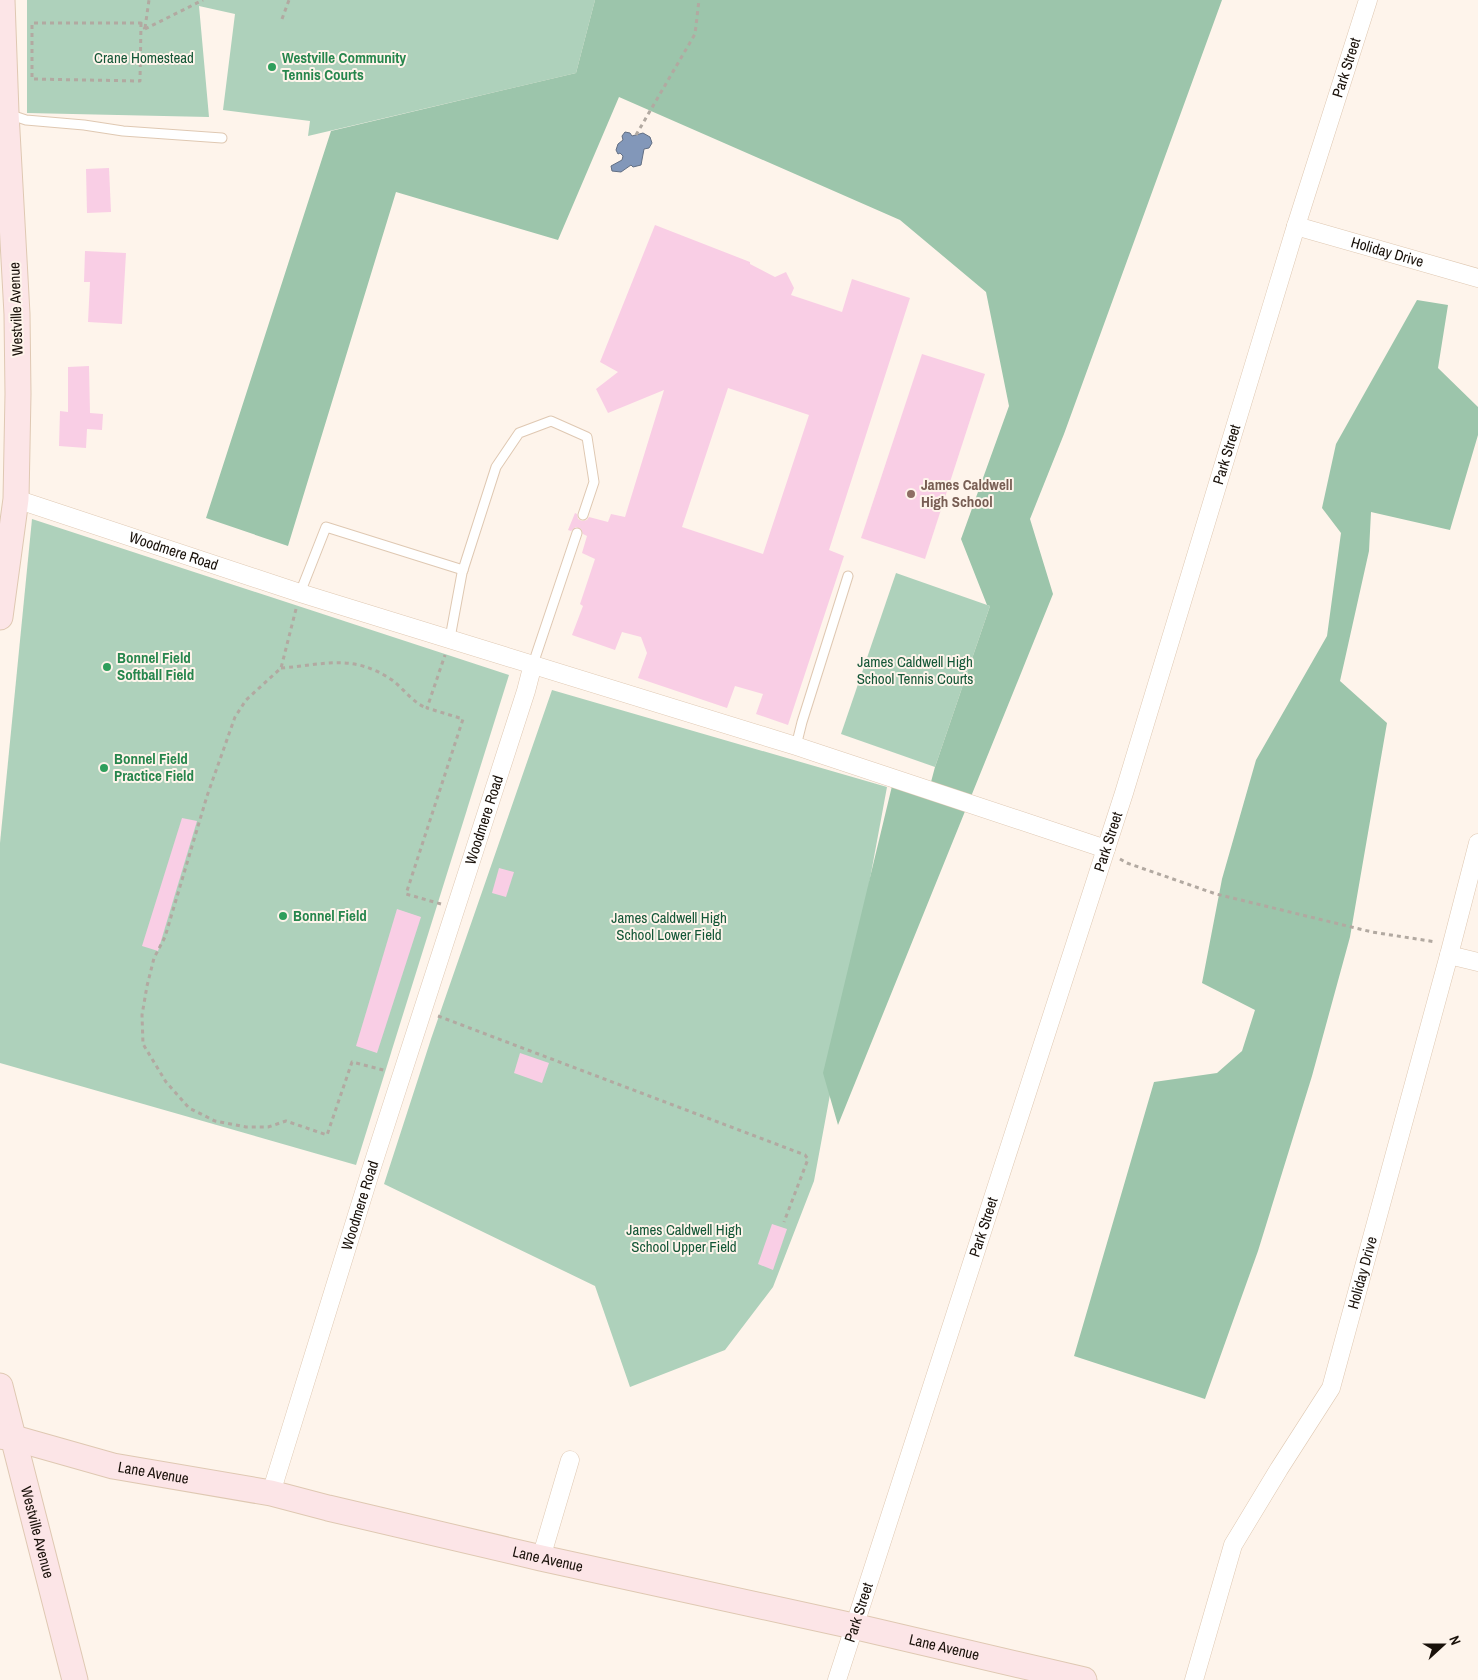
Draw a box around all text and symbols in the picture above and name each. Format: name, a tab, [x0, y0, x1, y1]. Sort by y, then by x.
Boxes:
street label: Park Street	[1327, 34, 1366, 100]
park label: Crane Homestead	[94, 47, 194, 68]
place label: Westville Community Tennis Courts	[282, 47, 406, 85]
marker: Westville Community Tennis Courts	[266, 61, 278, 73]
street label: Holiday Drive	[1349, 231, 1426, 272]
street label: Westville Avenue	[3, 262, 28, 356]
street label: Park Street	[1207, 421, 1245, 487]
place label: James Caldwell High School	[921, 474, 1013, 512]
marker: James Caldwell High School	[905, 488, 917, 500]
street label: Woodmere Road	[126, 526, 221, 575]
place label: Bonnel Field Softball Field	[117, 647, 194, 685]
park label: James Caldwell High School Tennis Courts	[857, 651, 973, 689]
marker: Bonnel Field Softball Field	[101, 661, 113, 673]
place label: Bonnel Field Practice Field	[114, 748, 194, 786]
marker: Bonnel Field Practice Field	[98, 762, 110, 774]
street label: Woodmere Road	[459, 772, 508, 867]
street label: Park Street	[1088, 809, 1127, 874]
place label: Bonnel Field	[293, 905, 367, 926]
park label: James Caldwell High School Lower Field	[611, 907, 727, 945]
marker: Bonnel Field	[277, 910, 289, 922]
street label: Woodmere Road	[336, 1158, 383, 1253]
street label: Park Street	[964, 1194, 1003, 1260]
park label: James Caldwell High School Upper Field	[626, 1219, 742, 1257]
street label: Holiday Drive	[1342, 1234, 1382, 1311]
street label: Lane Avenue	[116, 1456, 191, 1489]
street label: Westville Avenue	[16, 1484, 60, 1580]
street label: Lane Avenue	[511, 1541, 585, 1577]
street label: Park Street	[839, 1579, 878, 1645]
north arrow	[1418, 1620, 1468, 1670]
street label: Lane Avenue	[907, 1628, 982, 1665]
text: N	[1445, 1633, 1465, 1647]

